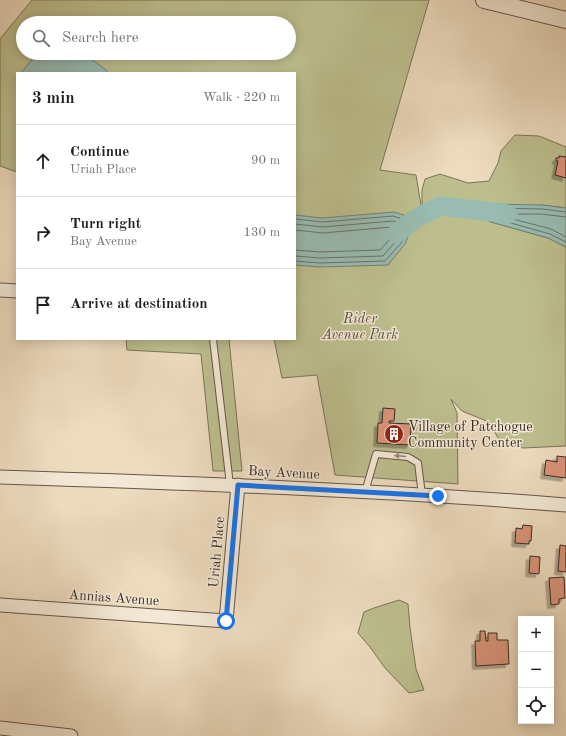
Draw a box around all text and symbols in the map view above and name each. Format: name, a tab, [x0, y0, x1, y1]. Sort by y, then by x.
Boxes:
search box	[16, 16, 296, 60]
icon: search	[30, 27, 52, 49]
text: Search here	[62, 31, 139, 46]
text: 3 min	[32, 90, 75, 107]
text: Walk · 220 m	[203, 91, 280, 104]
text: Continue	[70, 145, 129, 160]
icon: ahead	[32, 150, 54, 172]
text: 90 m	[251, 154, 280, 167]
text: Uriah Place	[70, 163, 137, 176]
text: Turn right	[70, 217, 141, 232]
icon: right	[32, 222, 54, 244]
text: 130 m	[243, 226, 280, 239]
text: Bay Avenue	[70, 235, 137, 248]
icon: arrive	[32, 294, 54, 316]
text: Arrive at destination	[70, 297, 208, 312]
park label: Rider Avenue Park	[321, 312, 398, 342]
place label: Village of Patchogue Community Center	[408, 420, 533, 450]
building icon: Village of Patchogue Community Center	[383, 423, 405, 445]
one-way arrow	[394, 453, 406, 460]
street label: Bay Avenue	[248, 464, 320, 482]
route end	[429, 487, 447, 505]
street label: Uriah Place	[207, 516, 227, 588]
street label: Annias Avenue	[68, 588, 160, 608]
route start	[217, 612, 235, 630]
map controls	[518, 616, 554, 724]
button: +	[518, 616, 554, 652]
button: −	[518, 652, 554, 688]
button: locate	[518, 688, 554, 724]

